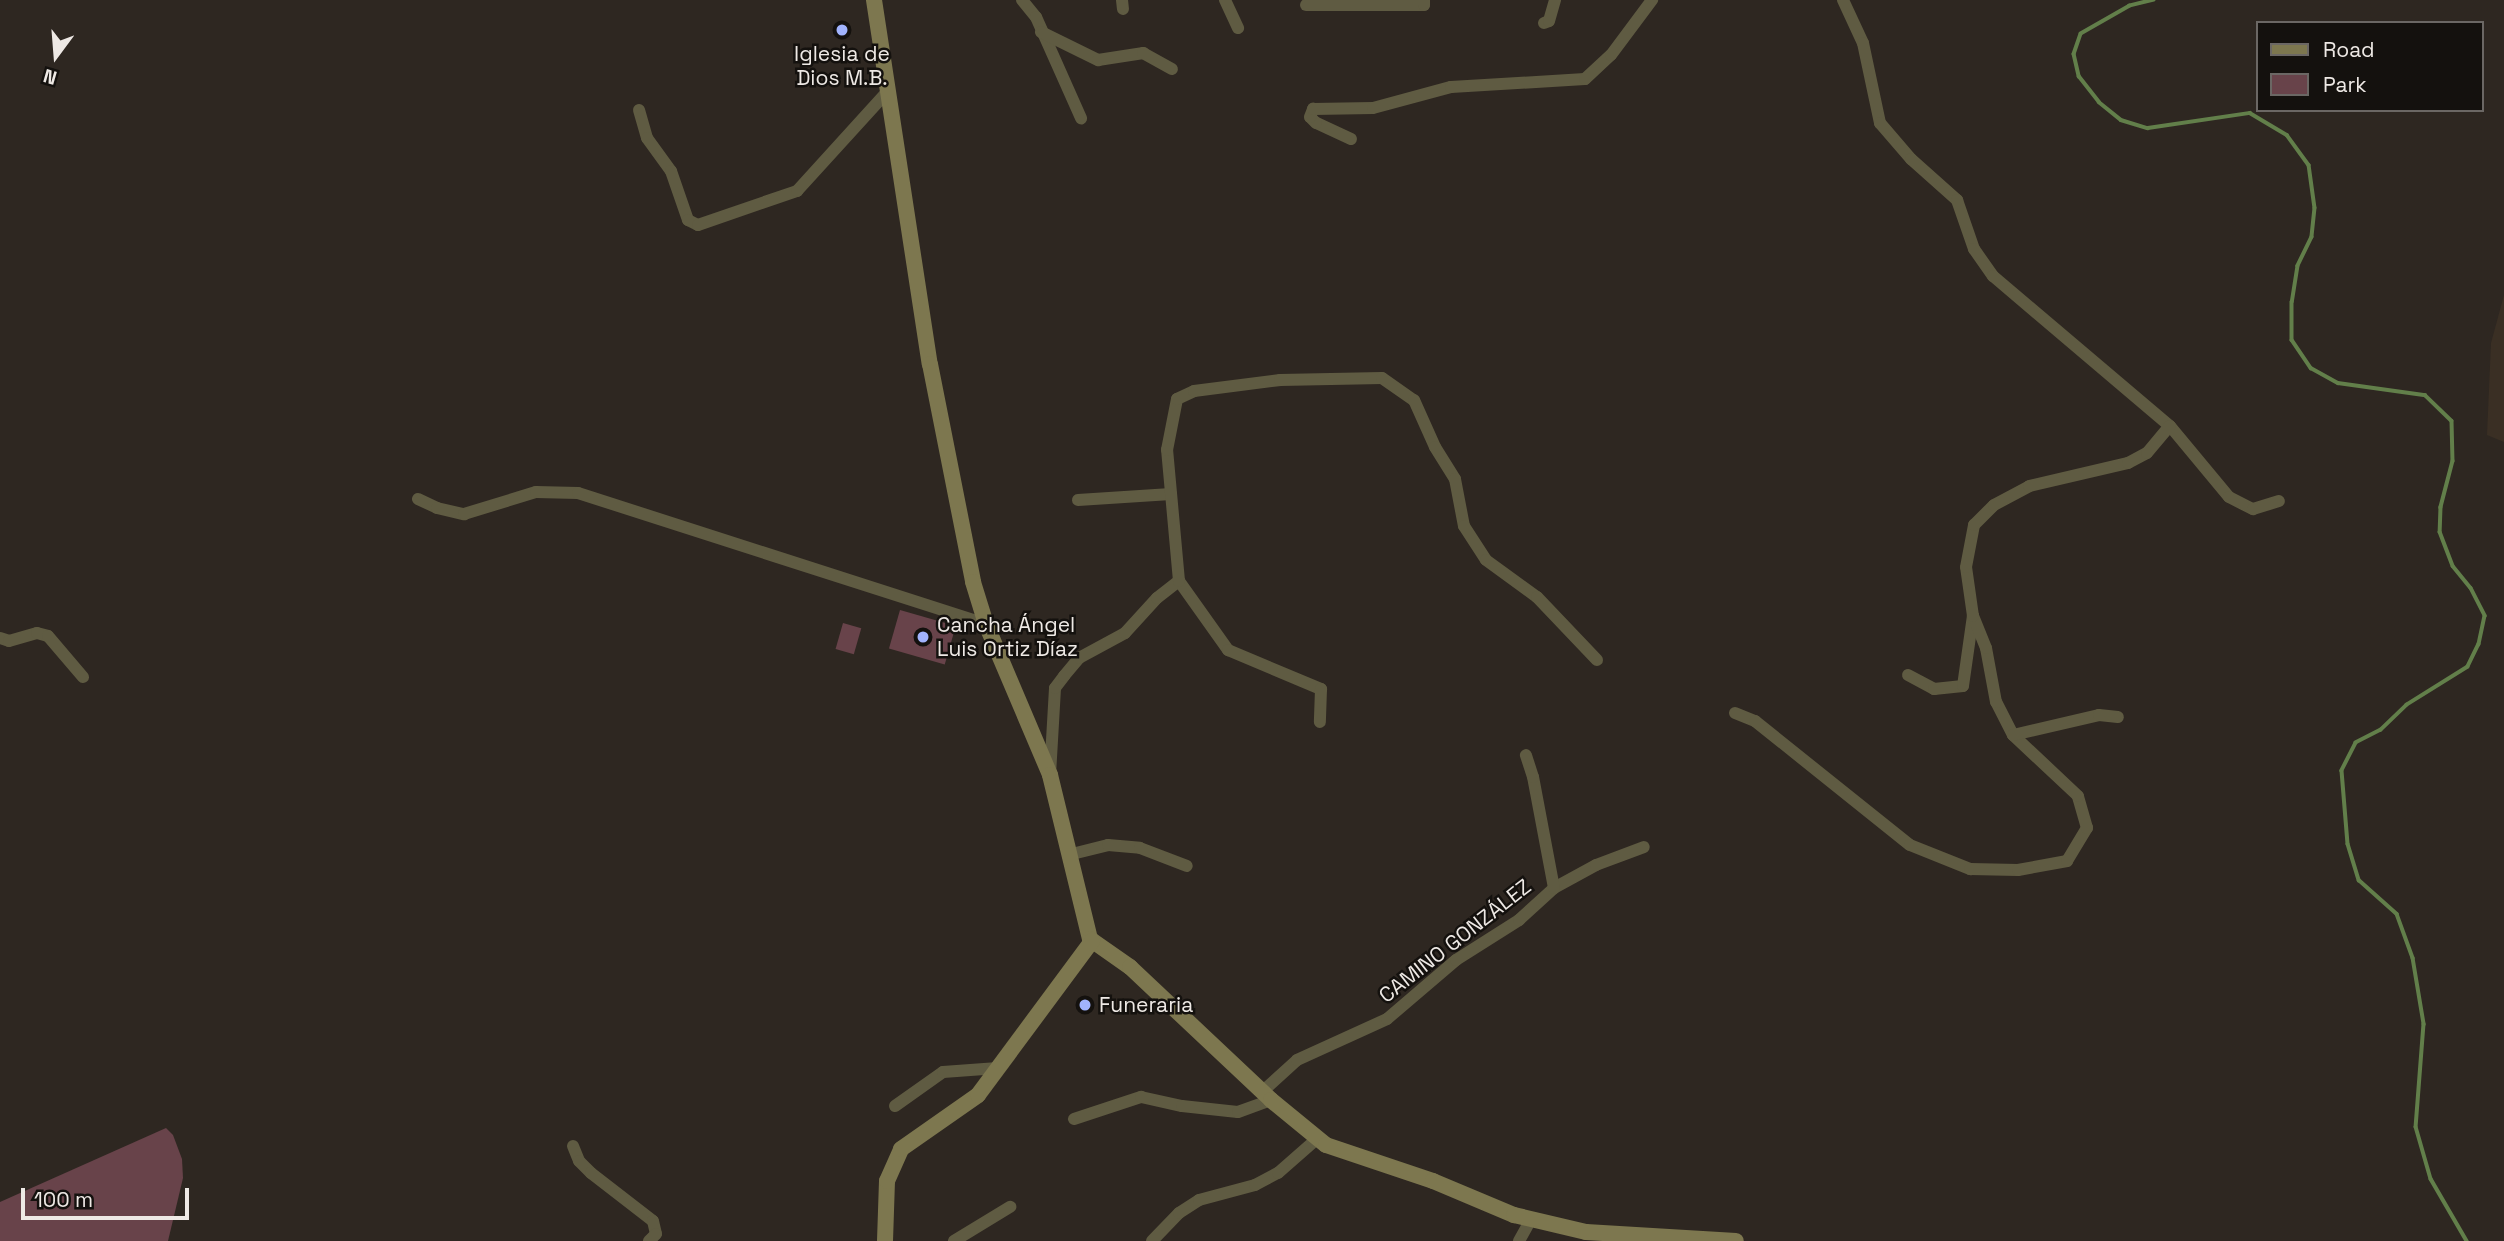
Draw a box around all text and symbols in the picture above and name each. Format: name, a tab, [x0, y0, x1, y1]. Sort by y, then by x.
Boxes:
north arrow	[21, 21, 91, 91]
legend	[2256, 21, 2483, 112]
marker: Iglesia de Dios M.B.	[834, 22, 850, 38]
text: Road	[2323, 36, 2375, 63]
place label: Iglesia de Dios M.B.	[794, 41, 890, 91]
text: N	[41, 63, 60, 90]
text: Park	[2323, 71, 2367, 98]
place label: Cancha Ángel Luis Ortiz Díaz	[937, 612, 1078, 662]
marker: Cancha Ángel Luis Ortiz Díaz	[915, 629, 931, 645]
street label: CAMINO GONZÁLEZ	[1374, 874, 1536, 1008]
place label: Funeraria	[1099, 992, 1193, 1018]
marker: Funeraria	[1077, 997, 1093, 1013]
scale bar	[24, 1174, 192, 1218]
text: 100 m	[34, 1186, 93, 1213]

